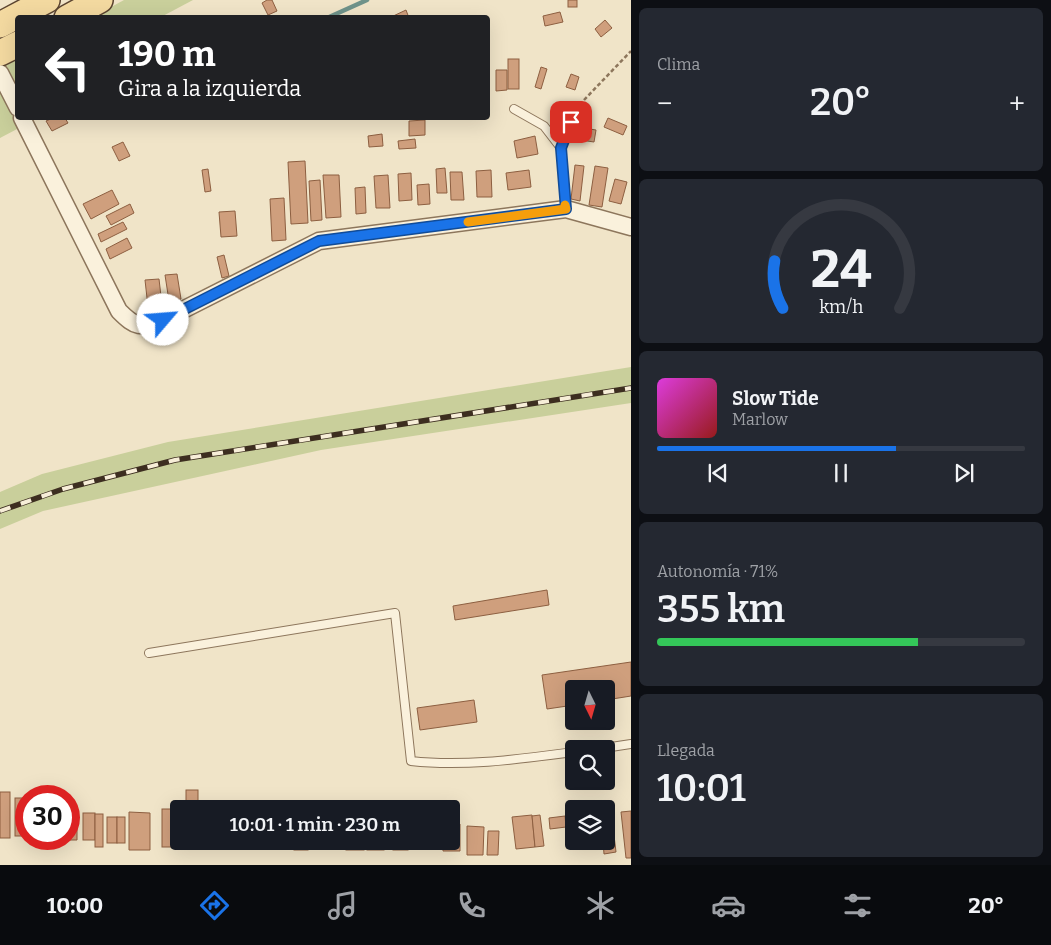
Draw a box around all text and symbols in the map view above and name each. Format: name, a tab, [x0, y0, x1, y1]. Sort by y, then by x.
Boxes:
text: 190 m	[118, 33, 216, 75]
icon: left	[35, 35, 100, 100]
text: Clima	[657, 55, 700, 74]
text: Gira a la izquierda	[118, 75, 301, 102]
text: 20°	[810, 79, 872, 125]
text: −	[657, 87, 672, 120]
text: +	[1009, 87, 1025, 120]
pin	[550, 101, 592, 143]
icon: arrive	[557, 108, 585, 136]
text: 24	[811, 238, 872, 301]
position arrow	[136, 293, 188, 345]
text: km/h	[819, 296, 863, 318]
text: Slow Tide	[732, 387, 819, 410]
text: Marlow	[732, 410, 788, 429]
icon: previous	[704, 459, 732, 487]
icon: pause	[827, 459, 855, 487]
icon: next	[950, 459, 978, 487]
text: Autonomía · 71%	[657, 562, 778, 581]
text: 355 km	[657, 586, 785, 632]
north arrow	[565, 680, 615, 730]
map controls	[565, 680, 615, 850]
button: search	[565, 740, 615, 790]
text: Llegada	[657, 741, 715, 760]
text: 10:01	[657, 765, 746, 811]
speed limit sign: 30	[15, 785, 80, 850]
button: layers	[565, 800, 615, 850]
text: 10:01 · 1 min · 230 m	[230, 813, 400, 836]
icon: directions	[197, 888, 232, 923]
icon: music	[325, 888, 360, 923]
icon: phone	[454, 888, 489, 923]
icon: climate	[583, 888, 618, 923]
icon: car	[711, 888, 746, 923]
icon: filters	[840, 888, 875, 923]
text: 10:00	[47, 892, 103, 919]
text: 20°	[968, 892, 1004, 919]

